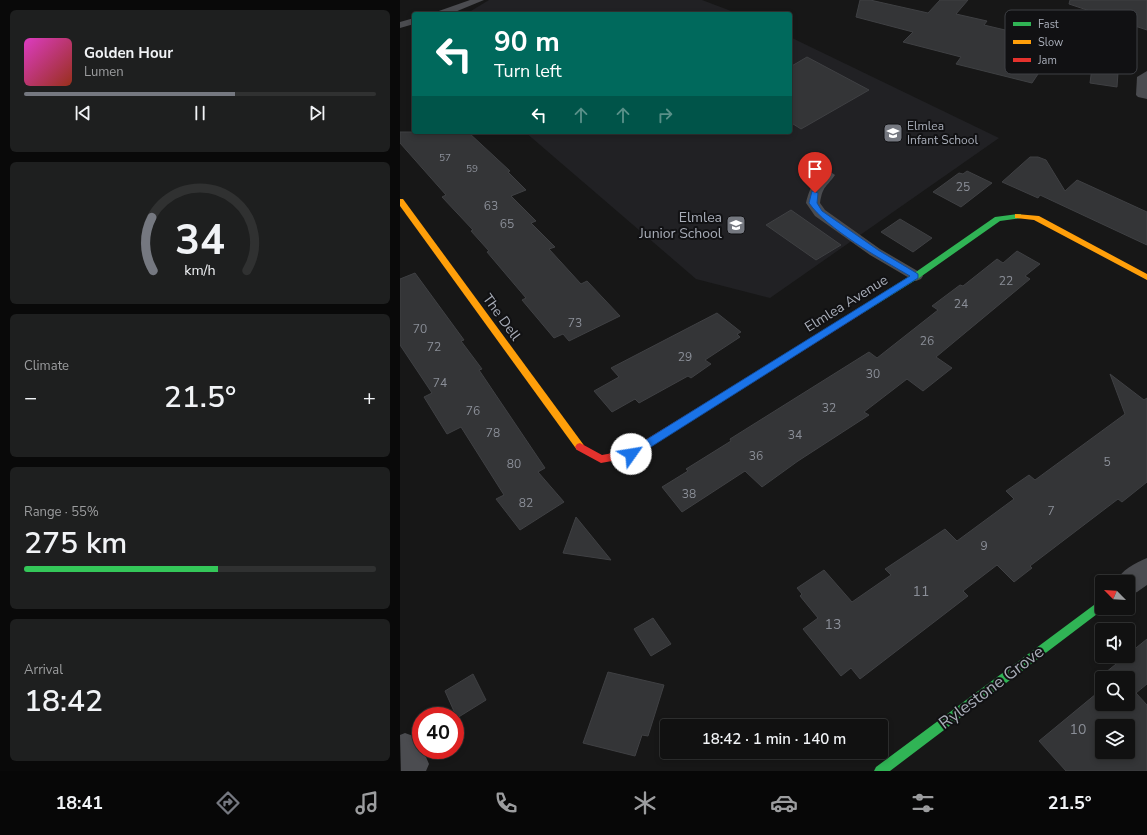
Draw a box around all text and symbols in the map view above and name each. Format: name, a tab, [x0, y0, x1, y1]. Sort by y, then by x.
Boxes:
legend	[1005, 10, 1137, 74]
text: Fast	[1038, 17, 1059, 32]
text: 90 m	[494, 23, 560, 61]
icon: left	[428, 28, 480, 80]
text: Slow	[1038, 35, 1063, 50]
text: Golden Hour	[84, 43, 173, 63]
text: Jam	[1037, 53, 1057, 68]
text: Turn left	[494, 59, 562, 83]
text: Lumen	[84, 63, 124, 81]
icon: previous	[72, 102, 94, 124]
icon: pause	[189, 102, 211, 124]
icon: next	[306, 102, 328, 124]
icon: left	[528, 104, 550, 126]
icon: ahead	[570, 104, 592, 126]
icon: ahead	[612, 104, 634, 126]
icon: right	[654, 104, 676, 126]
place label: Elmlea Infant School	[907, 118, 978, 148]
school or university icon: Elmlea Infant School	[882, 122, 904, 144]
house number: 57	[439, 151, 451, 165]
pin	[798, 152, 832, 193]
icon: arrive	[804, 158, 826, 180]
house number: 59	[466, 162, 478, 176]
house number: 25	[956, 179, 970, 195]
house number: 63	[484, 198, 498, 214]
place label: Elmlea Junior School	[638, 208, 723, 243]
text: 34	[175, 212, 225, 269]
school or university icon: Elmlea Junior School	[725, 214, 747, 236]
house number: 65	[500, 216, 514, 232]
text: km/h	[184, 261, 216, 280]
street label: Elmlea Avenue	[801, 270, 891, 337]
house number: 22	[999, 273, 1013, 289]
street label: The Dell	[478, 290, 526, 345]
house number: 24	[954, 296, 968, 312]
house number: 73	[568, 315, 582, 331]
house number: 70	[413, 321, 427, 337]
house number: 26	[920, 333, 934, 349]
house number: 72	[427, 339, 441, 355]
house number: 29	[678, 349, 692, 365]
text: Climate	[24, 357, 69, 375]
house number: 30	[866, 366, 880, 382]
house number: 74	[433, 375, 447, 391]
text: 21.5°	[164, 377, 236, 418]
text: −	[24, 383, 37, 413]
text: +	[363, 383, 376, 413]
house number: 32	[822, 400, 836, 416]
house number: 76	[466, 403, 480, 419]
house number: 78	[486, 425, 500, 441]
house number: 34	[788, 427, 802, 443]
position arrow	[610, 433, 652, 475]
house number: 36	[749, 448, 763, 464]
house number: 5	[1103, 454, 1111, 470]
house number: 80	[507, 456, 521, 472]
house number: 38	[682, 486, 696, 502]
house number: 82	[519, 495, 533, 511]
text: Range · 55%	[24, 503, 99, 521]
house number: 7	[1047, 503, 1055, 519]
text: 275 km	[24, 523, 127, 564]
house number: 9	[980, 538, 988, 554]
north arrow	[1095, 575, 1135, 615]
map controls	[1095, 575, 1135, 759]
house number: 11	[913, 582, 929, 601]
house number: 13	[825, 615, 841, 634]
button: sound	[1095, 623, 1135, 663]
street label: Rylestone Grove	[934, 640, 1048, 734]
text: Arrival	[24, 661, 63, 679]
button: search	[1095, 671, 1135, 711]
text: 18:42	[24, 681, 103, 722]
speed limit sign: 40	[412, 707, 464, 759]
button: layers	[1095, 719, 1135, 759]
house number: 10	[1070, 720, 1086, 739]
text: 18:42 · 1 min · 140 m	[702, 729, 846, 749]
icon: directions	[214, 789, 242, 817]
icon: music	[353, 789, 381, 817]
icon: phone	[492, 789, 520, 817]
icon: climate	[631, 789, 659, 817]
icon: car	[770, 789, 798, 817]
icon: filters	[909, 789, 937, 817]
text: 18:41	[55, 791, 103, 815]
text: 21.5°	[1048, 791, 1092, 815]

